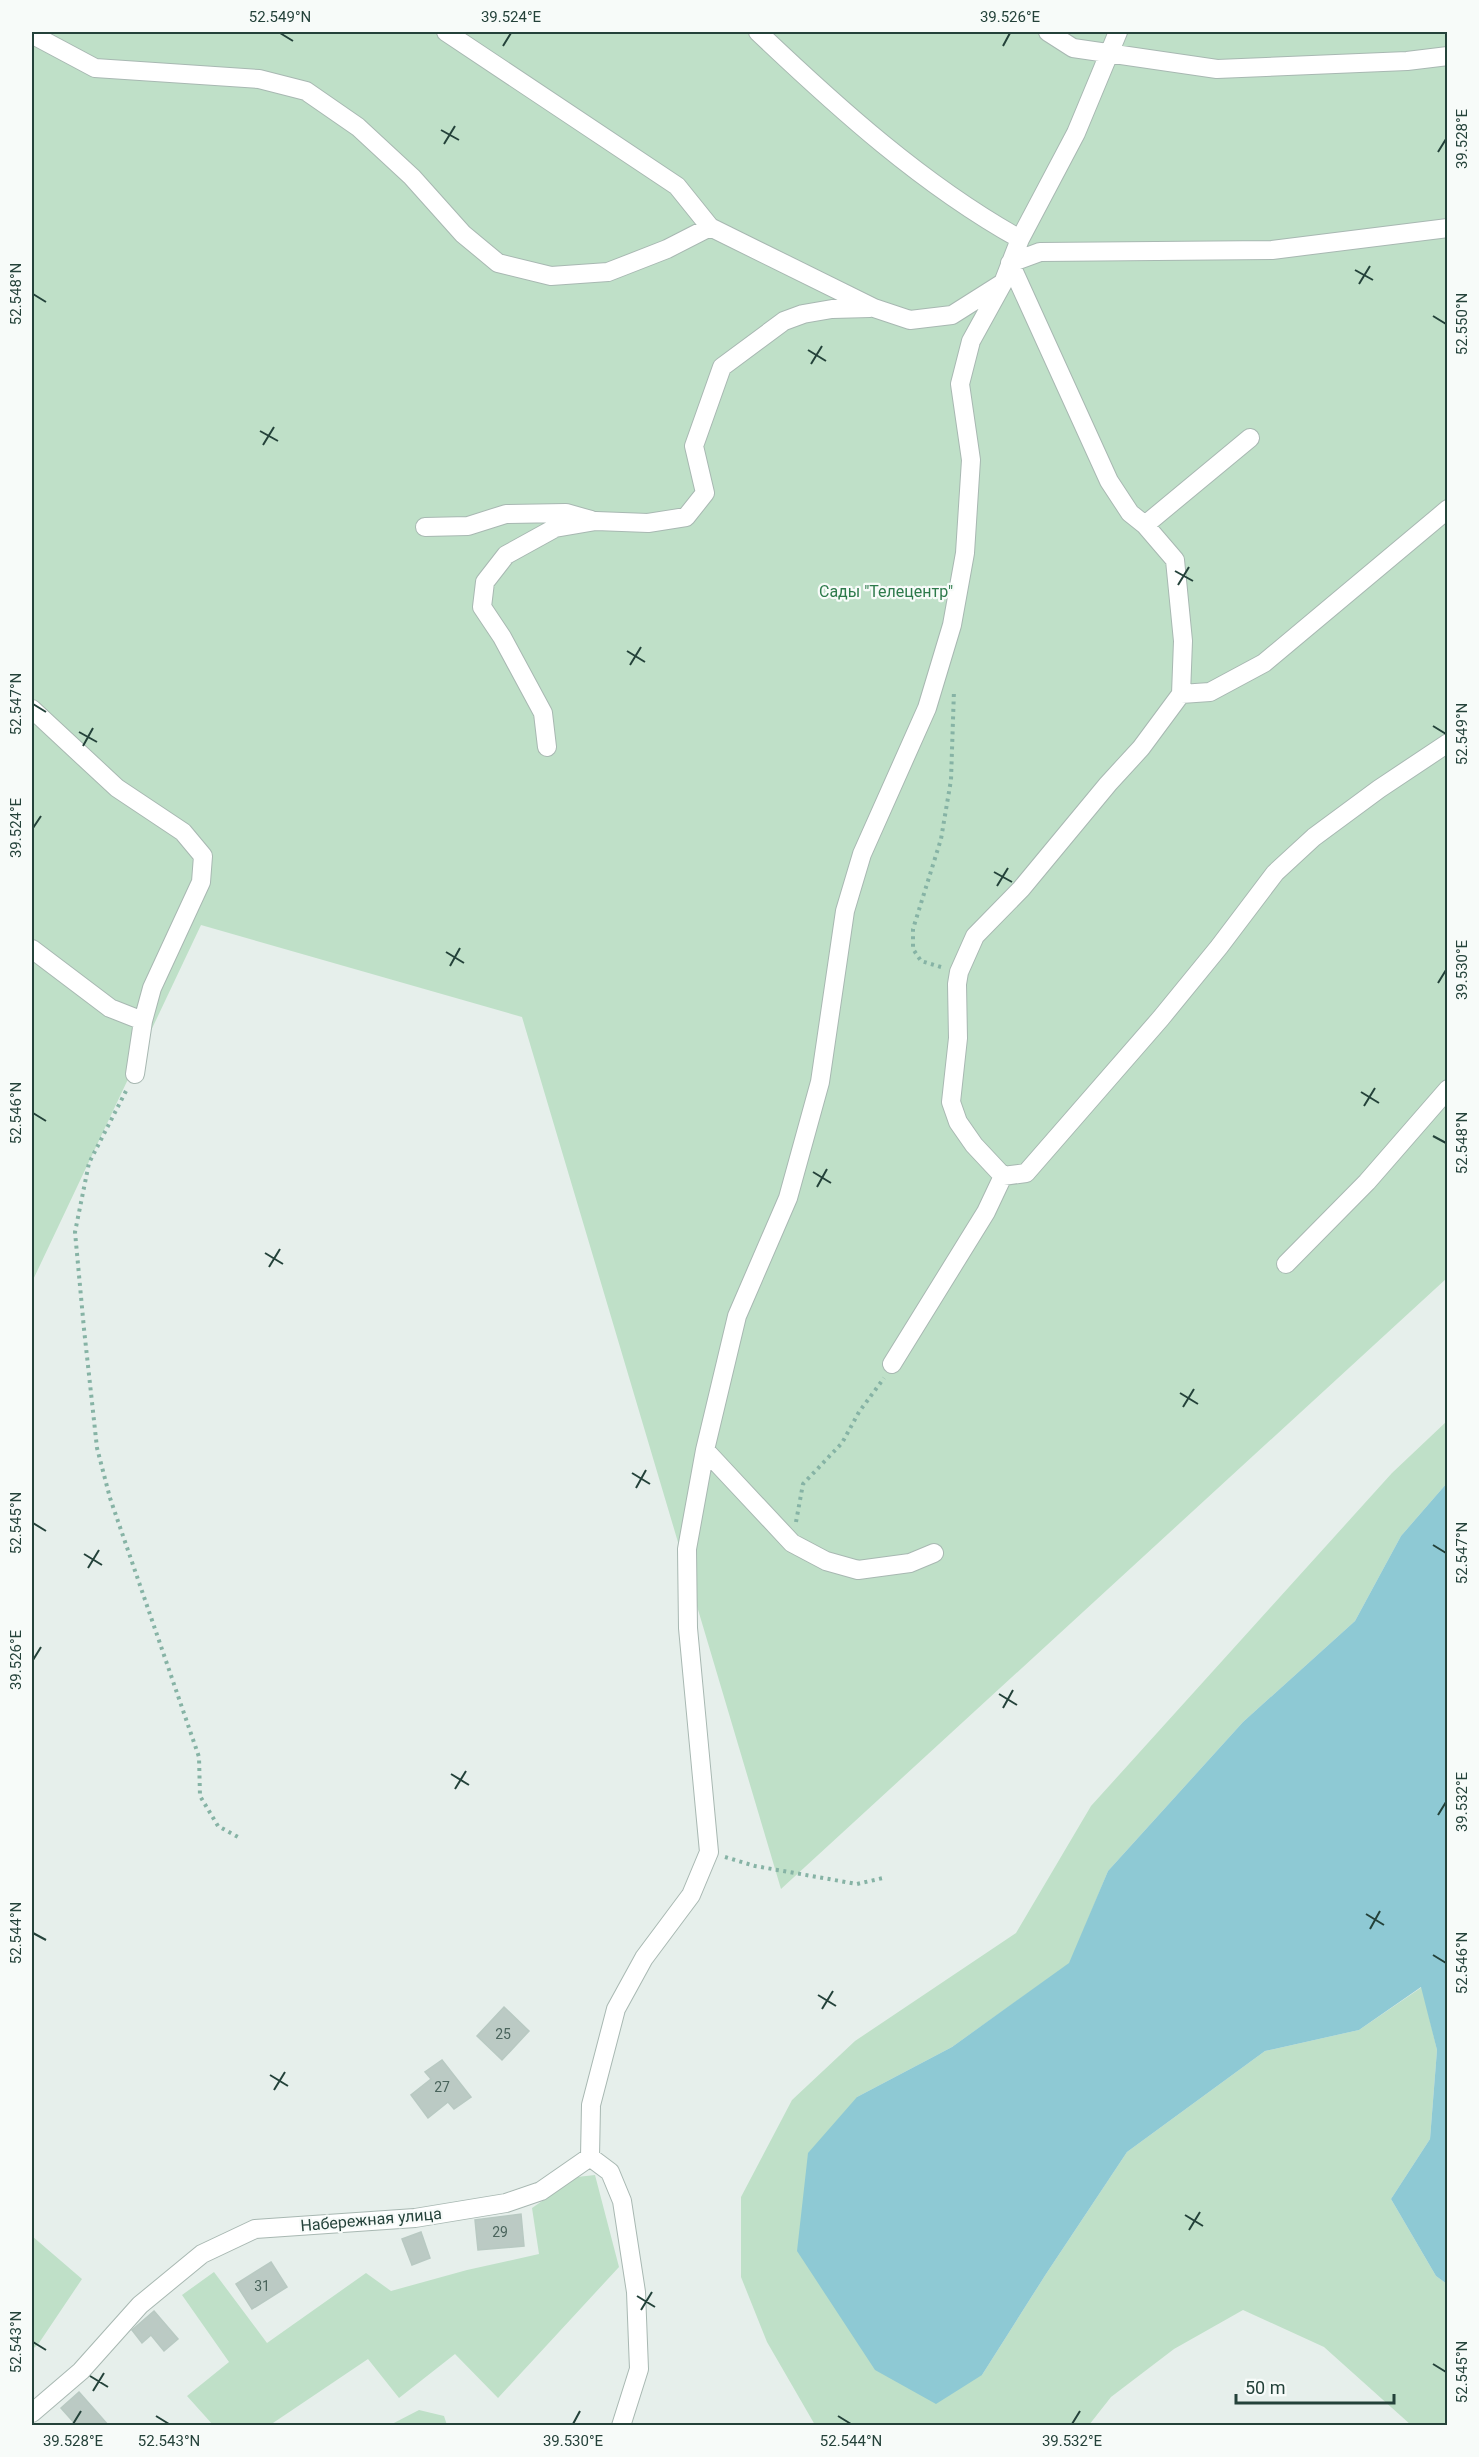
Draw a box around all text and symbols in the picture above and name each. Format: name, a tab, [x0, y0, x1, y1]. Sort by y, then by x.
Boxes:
text: 52.549°N	[249, 8, 311, 26]
text: 39.524°E	[481, 8, 542, 26]
text: 39.526°E	[980, 8, 1041, 26]
text: 39.528°E	[1453, 108, 1471, 169]
text: 52.548°N	[7, 263, 25, 325]
text: 52.550°N	[1453, 293, 1471, 355]
park label: Сады "Телецентр"	[819, 582, 953, 601]
text: 52.547°N	[7, 673, 25, 735]
text: 52.549°N	[1453, 703, 1471, 765]
text: 39.524°E	[7, 797, 25, 858]
text: 39.530°E	[1453, 939, 1471, 1000]
text: 52.546°N	[7, 1082, 25, 1144]
text: 52.548°N	[1453, 1112, 1471, 1174]
text: 52.545°N	[7, 1492, 25, 1554]
text: 52.547°N	[1453, 1522, 1471, 1584]
text: 39.526°E	[7, 1629, 25, 1690]
text: 39.532°E	[1453, 1771, 1471, 1832]
text: 52.544°N	[7, 1902, 25, 1964]
text: 52.546°N	[1453, 1932, 1471, 1994]
house number: 25	[495, 2026, 511, 2042]
house number: 27	[434, 2079, 450, 2095]
street label: Набережная улица	[300, 2204, 442, 2235]
house number: 29	[492, 2224, 508, 2240]
house number: 31	[254, 2278, 270, 2294]
text: 52.543°N	[7, 2311, 25, 2373]
text: 52.545°N	[1453, 2341, 1471, 2403]
scale bar	[1236, 2367, 1394, 2405]
text: 50 m	[1245, 2377, 1285, 2398]
text: 39.528°E	[43, 2432, 104, 2450]
text: 52.543°N	[138, 2432, 200, 2450]
text: 39.530°E	[543, 2432, 604, 2450]
text: 52.544°N	[820, 2432, 882, 2450]
text: 39.532°E	[1042, 2432, 1103, 2450]

